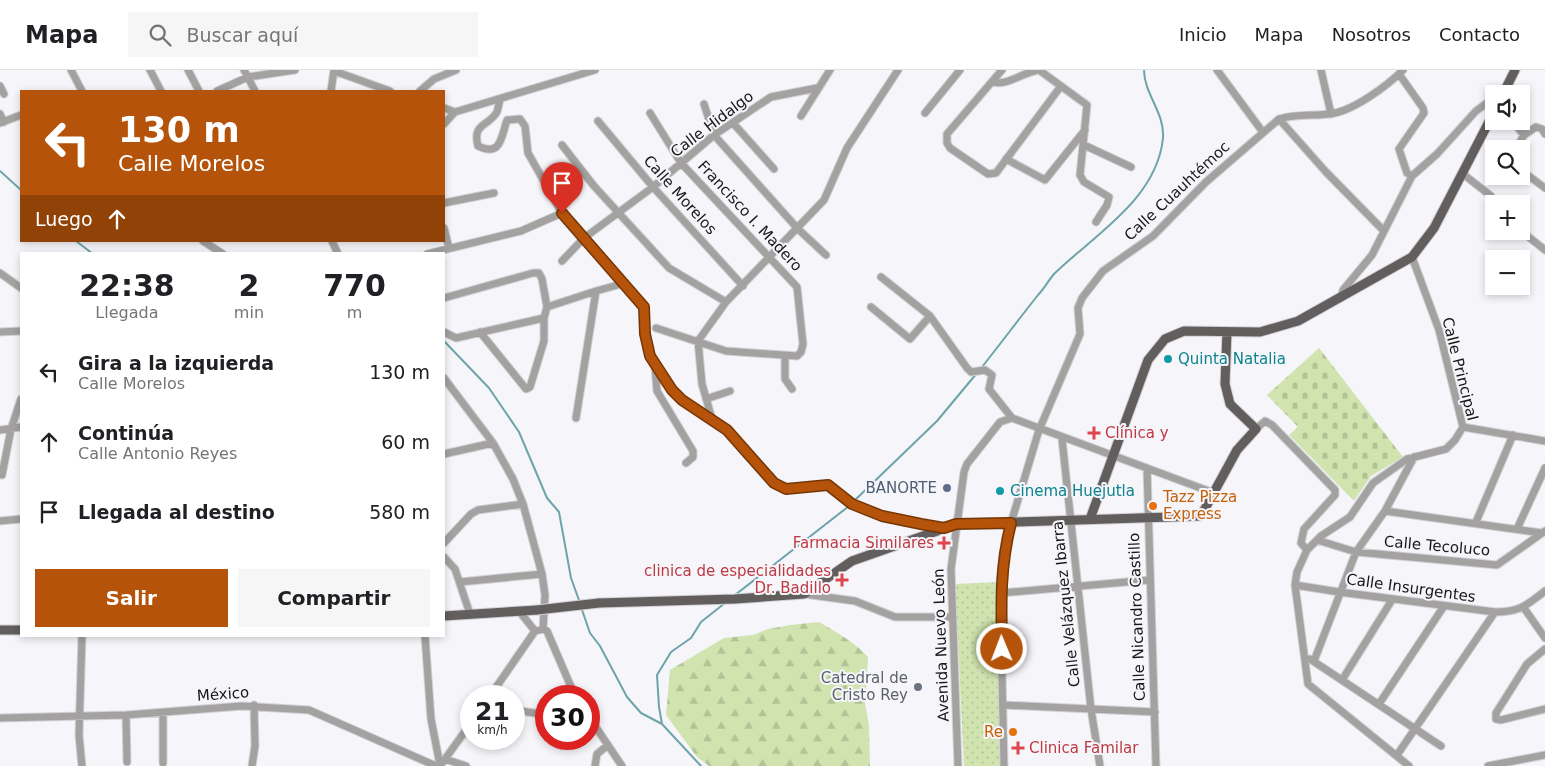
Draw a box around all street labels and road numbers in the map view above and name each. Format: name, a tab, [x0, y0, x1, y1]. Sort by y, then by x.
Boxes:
street label: Calle Hidalgo	[667, 87, 757, 161]
street label: Calle Cuauhtémoc	[1121, 138, 1233, 244]
street label: Calle Morelos	[640, 152, 720, 238]
street label: Francisco I. Madero	[694, 157, 806, 275]
street label: Calle Principal	[1438, 315, 1482, 423]
street label: Calle Velázquez Ibarra	[1048, 520, 1084, 688]
street label: Calle Nicandro Castillo	[1125, 532, 1149, 702]
street label: Calle Tecoluco	[1383, 532, 1491, 560]
street label: Avenida Nuevo León	[929, 568, 953, 722]
street label: Calle Insurgentes	[1345, 570, 1477, 606]
street label: México	[196, 683, 250, 705]

